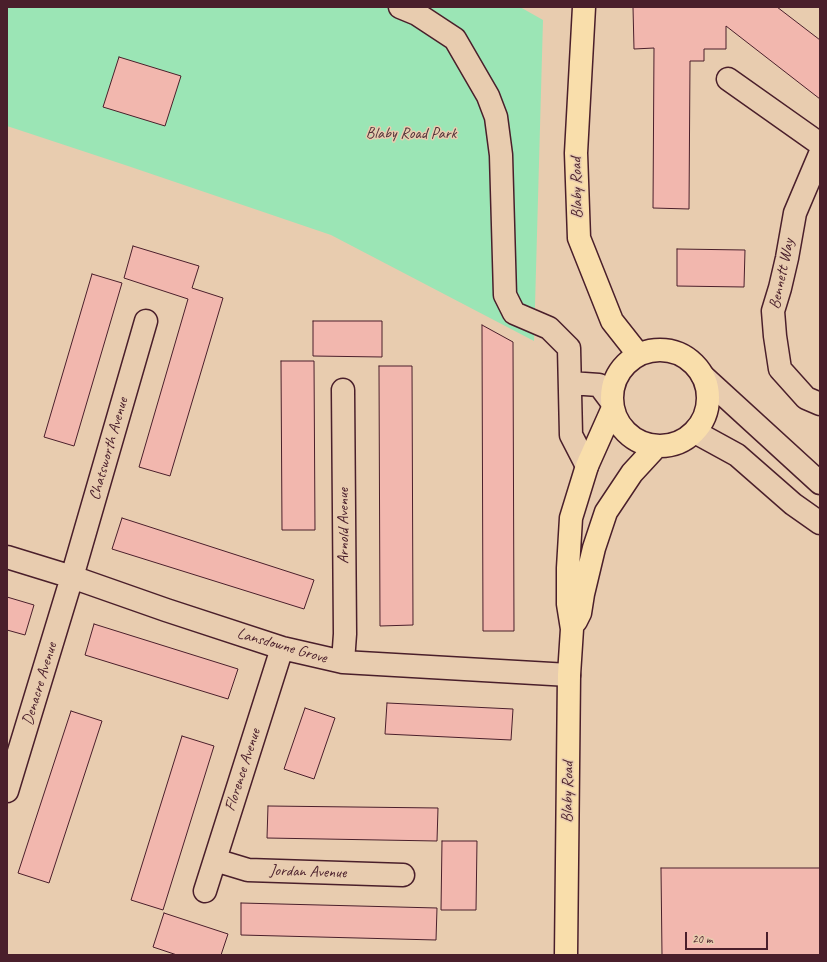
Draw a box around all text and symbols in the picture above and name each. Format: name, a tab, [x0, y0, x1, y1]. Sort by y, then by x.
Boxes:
park label: Blaby Road Park	[366, 124, 456, 144]
street label: Blaby Road	[567, 157, 587, 219]
street label: Bennett Way	[765, 237, 799, 311]
street label: Chatsworth Avenue	[85, 396, 133, 502]
street label: Arnold Avenue	[334, 488, 354, 564]
street label: Lansdowne Grove	[235, 624, 329, 668]
street label: Denacre Avenue	[18, 640, 62, 728]
street label: Florence Avenue	[221, 726, 265, 814]
street label: Blaby Road	[558, 761, 578, 823]
street label: Jordan Avenue	[269, 861, 347, 883]
scale bar	[687, 924, 770, 950]
text: 20 m	[692, 931, 712, 947]

